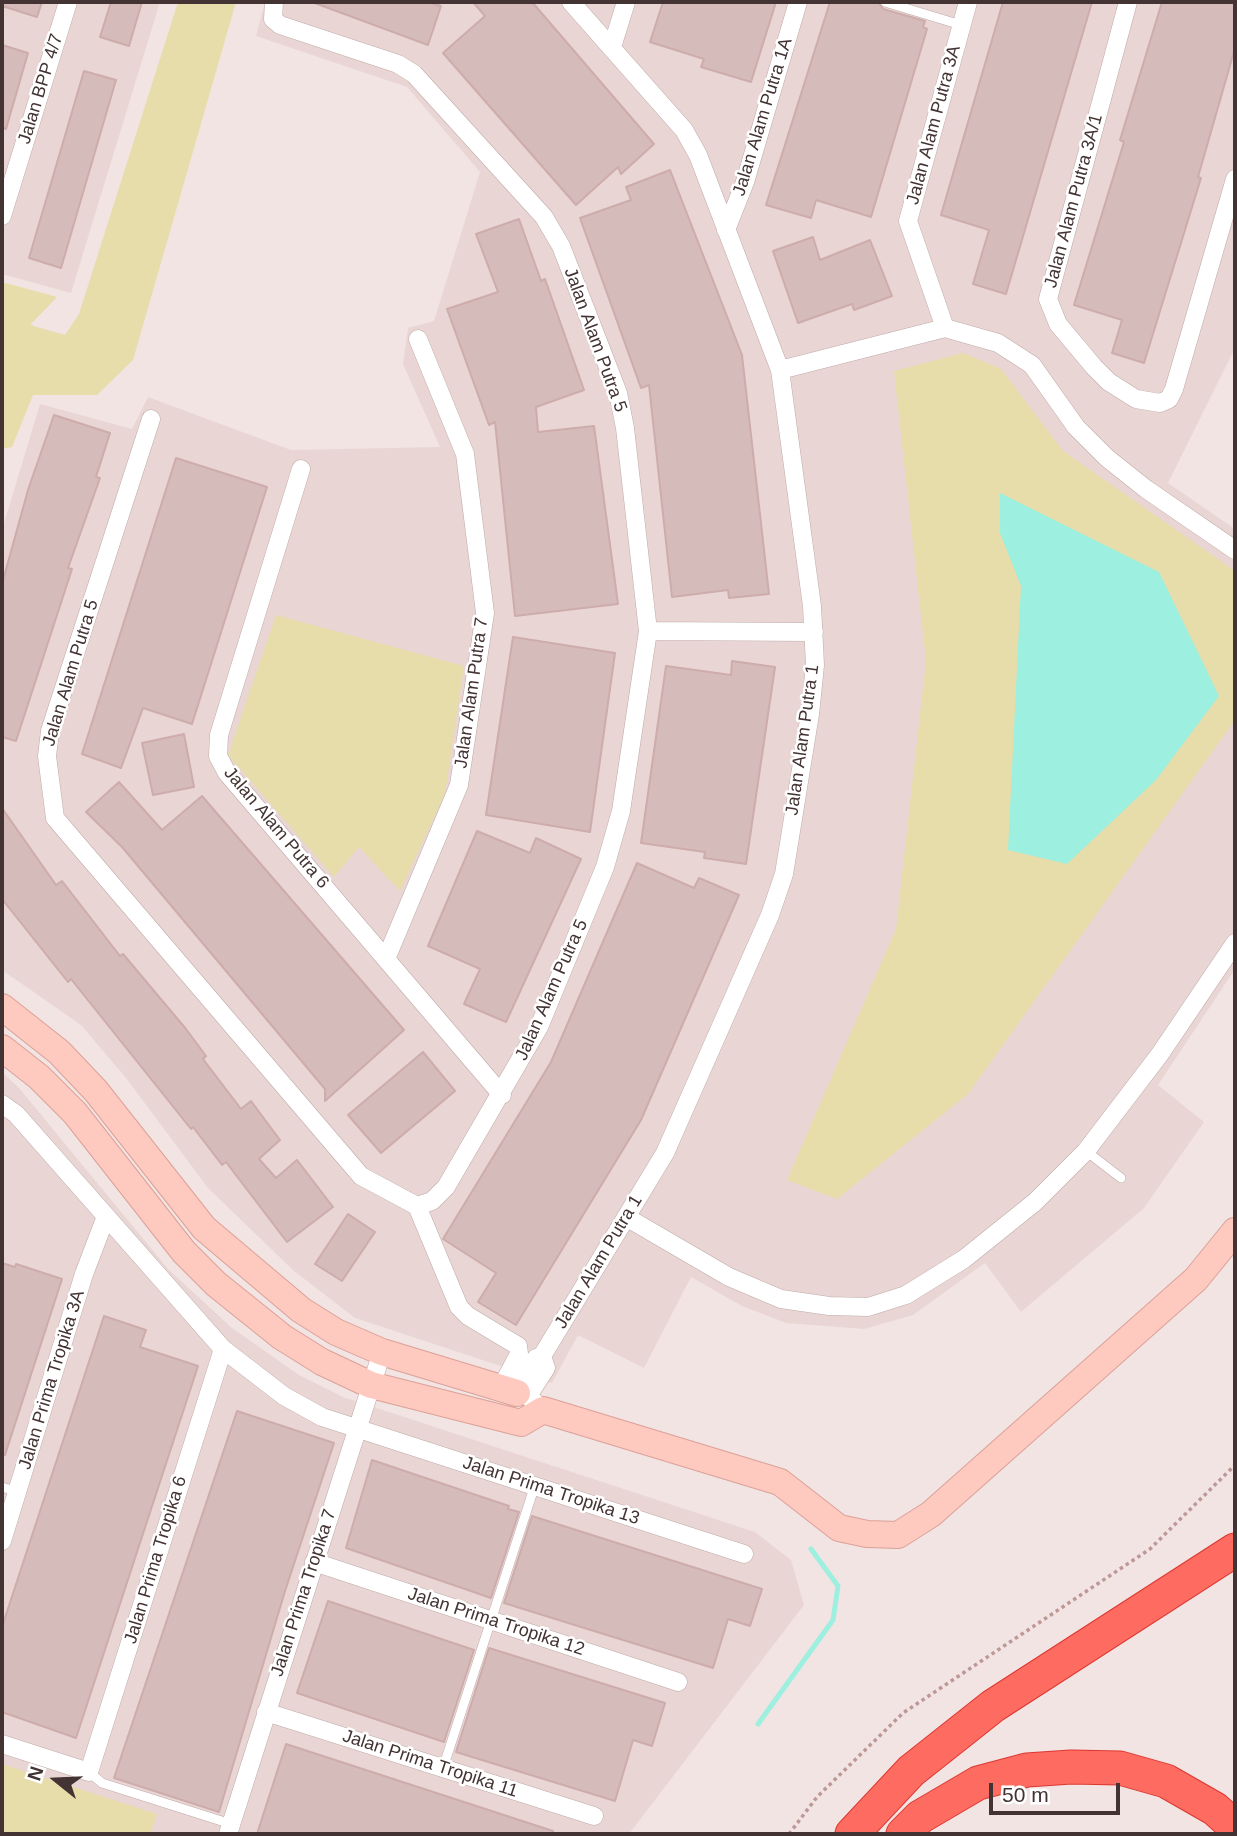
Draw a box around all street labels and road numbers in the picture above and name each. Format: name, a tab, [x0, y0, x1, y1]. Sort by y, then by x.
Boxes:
street label: Jalan BPP 4/7	[14, 31, 68, 147]
street label: Jalan Alam Putra 1A	[729, 35, 797, 199]
street label: Jalan Alam Putra 3A	[902, 43, 966, 207]
street label: Jalan Alam Putra 3A/1	[1040, 112, 1108, 290]
street label: Jalan Alam Putra 5	[559, 265, 631, 415]
street label: Jalan Alam Putra 5	[38, 597, 104, 749]
street label: Jalan Alam Putra 7	[451, 616, 493, 770]
street label: Jalan Alam Putra 1	[782, 663, 824, 817]
street label: Jalan Alam Putra 6	[219, 763, 333, 893]
street label: Jalan Alam Putra 5	[511, 916, 593, 1064]
street label: Jalan Alam Putra 1	[551, 1191, 647, 1333]
street label: Jalan Prima Tropika 3A	[14, 1288, 90, 1472]
street label: Jalan Prima Tropika 13	[460, 1452, 642, 1530]
street label: Jalan Prima Tropika 6	[120, 1473, 192, 1647]
street label: Jalan Prima Tropika 7	[267, 1507, 341, 1679]
street label: Jalan Prima Tropika 12	[405, 1583, 587, 1661]
street label: Jalan Prima Tropika 11	[340, 1725, 520, 1803]

